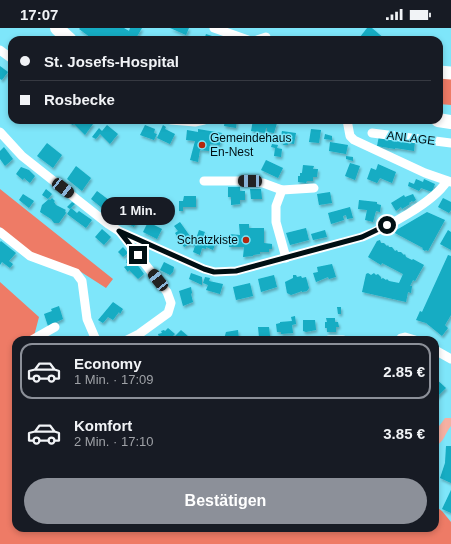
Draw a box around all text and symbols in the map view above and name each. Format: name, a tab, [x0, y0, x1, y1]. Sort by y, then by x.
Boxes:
text: 17:07	[20, 6, 58, 23]
text: St. Josefs-Hospital	[44, 53, 179, 70]
text: Rosbecke	[44, 91, 115, 108]
street label: ANLAGE	[386, 128, 436, 148]
place label: Gemeindehaus En-Nest	[210, 131, 291, 159]
marker: Gemeindehaus En-Nest	[197, 140, 207, 150]
car	[238, 175, 262, 187]
car	[50, 176, 76, 200]
callout: 1 Min.	[101, 197, 175, 225]
text: 1 Min.	[120, 203, 156, 218]
route start	[378, 216, 396, 234]
place label: Schatzkiste	[177, 233, 238, 247]
marker: Schatzkiste	[241, 235, 251, 245]
route end	[129, 246, 147, 264]
car	[146, 267, 170, 293]
icon: car	[26, 353, 62, 389]
text: Economy	[74, 355, 142, 372]
text: 2.85 €	[383, 363, 425, 380]
text: 1 Min. · 17:09	[74, 372, 154, 387]
icon: car	[26, 415, 62, 451]
text: Komfort	[74, 417, 132, 434]
text: 3.85 €	[383, 425, 425, 442]
text: 2 Min. · 17:10	[74, 434, 154, 449]
button: Bestätigen	[24, 478, 427, 524]

